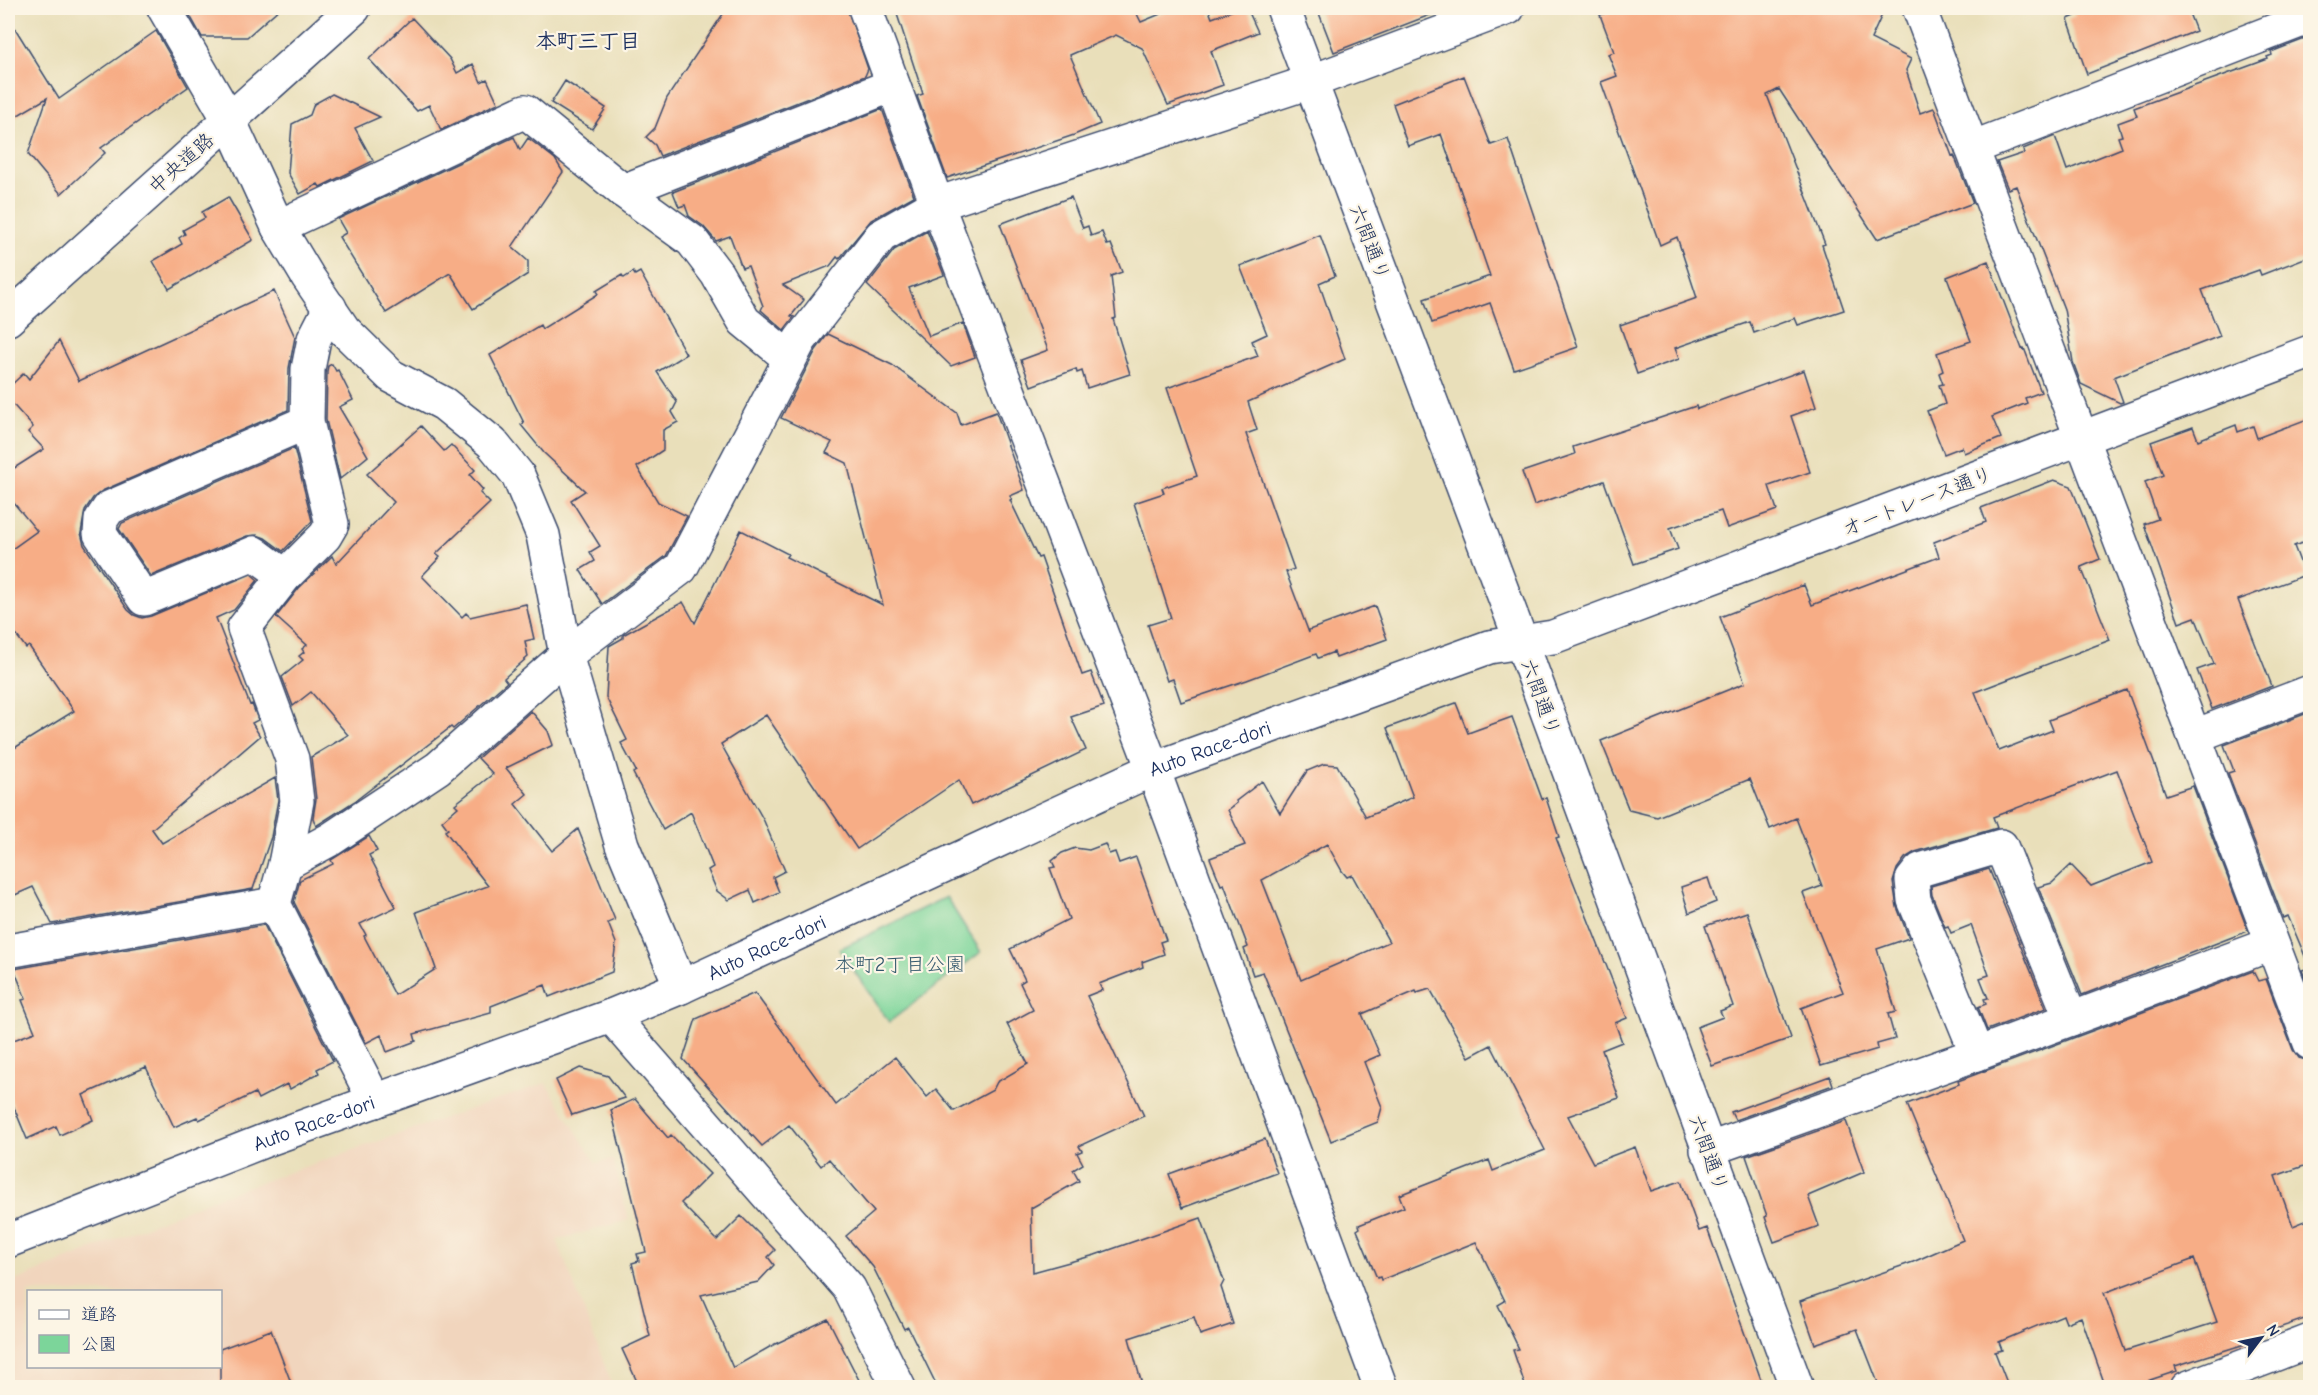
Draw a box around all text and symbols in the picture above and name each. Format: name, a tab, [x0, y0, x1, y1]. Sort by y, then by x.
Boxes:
district label: 本町三丁目	[536, 29, 641, 53]
street label: 中央道路	[144, 128, 219, 199]
street label: 六間通り	[1344, 201, 1395, 284]
street label: オートレース通り	[1839, 462, 1996, 541]
street label: 六間通り	[1516, 656, 1565, 739]
street label: Auto Race-dori	[1146, 716, 1274, 781]
street label: Auto Race-dori	[704, 911, 830, 985]
park label: 本町2丁目公園	[835, 953, 965, 976]
street label: Auto Race-dori	[250, 1091, 378, 1156]
street label: 六間通り	[1684, 1112, 1733, 1195]
legend	[27, 1290, 222, 1368]
text: 道路	[81, 1304, 117, 1325]
north arrow	[2231, 1308, 2291, 1368]
text: N	[2262, 1321, 2283, 1340]
text: 公園	[81, 1334, 117, 1355]

